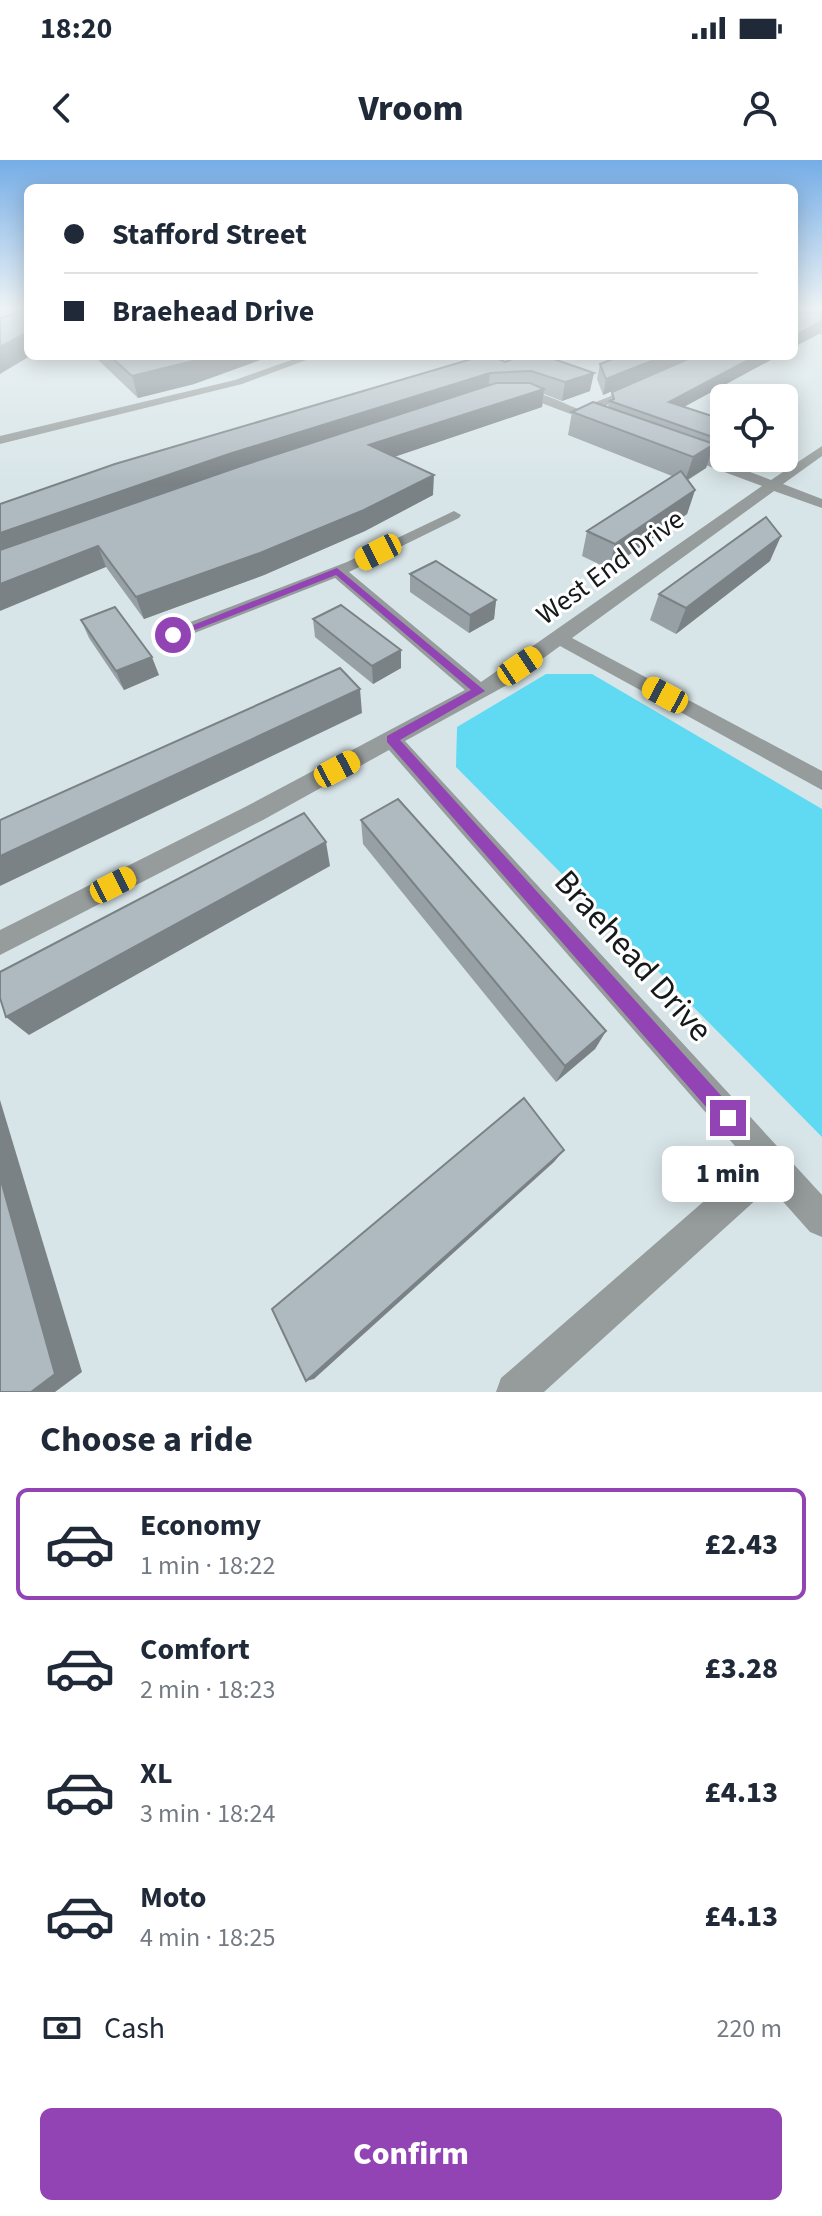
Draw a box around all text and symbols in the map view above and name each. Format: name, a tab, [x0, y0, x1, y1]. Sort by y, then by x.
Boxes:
text: 18:20	[40, 7, 112, 50]
text: Vroom	[358, 83, 464, 134]
icon: back	[40, 86, 84, 130]
icon: person	[738, 86, 782, 130]
text: Stafford Street	[112, 213, 307, 256]
text: Braehead Drive	[112, 290, 314, 333]
map controls	[710, 384, 798, 472]
button: locate	[710, 384, 798, 472]
street label: West End Drive	[528, 500, 692, 634]
car	[351, 530, 405, 574]
route start	[155, 617, 191, 653]
car	[493, 643, 547, 689]
car	[638, 673, 692, 717]
car	[310, 747, 364, 791]
street label: Braehead Drive	[542, 859, 724, 1053]
car	[86, 863, 140, 907]
route end	[710, 1100, 746, 1136]
callout: 1 min	[662, 1146, 794, 1202]
text: 1 min	[696, 1155, 760, 1192]
text: Choose a ride	[40, 1414, 253, 1465]
text: Economy	[140, 1504, 261, 1547]
icon: car	[44, 1508, 116, 1580]
text: £2.43	[705, 1523, 778, 1566]
text: 1 min · 18:22	[140, 1547, 275, 1584]
text: Comfort	[140, 1628, 250, 1671]
icon: car	[44, 1632, 116, 1704]
text: £3.28	[705, 1647, 778, 1690]
text: 2 min · 18:23	[140, 1671, 275, 1708]
text: XL	[140, 1752, 173, 1795]
icon: car	[44, 1756, 116, 1828]
text: £4.13	[705, 1771, 778, 1814]
text: 3 min · 18:24	[140, 1795, 275, 1832]
text: Moto	[140, 1876, 206, 1919]
icon: car	[44, 1880, 116, 1952]
text: £4.13	[705, 1895, 778, 1938]
text: 4 min · 18:25	[140, 1919, 275, 1956]
icon: cash	[40, 2006, 84, 2050]
text: Cash	[104, 2007, 165, 2050]
text: 220 m	[716, 2010, 782, 2047]
button: Confirm	[40, 2108, 782, 2200]

